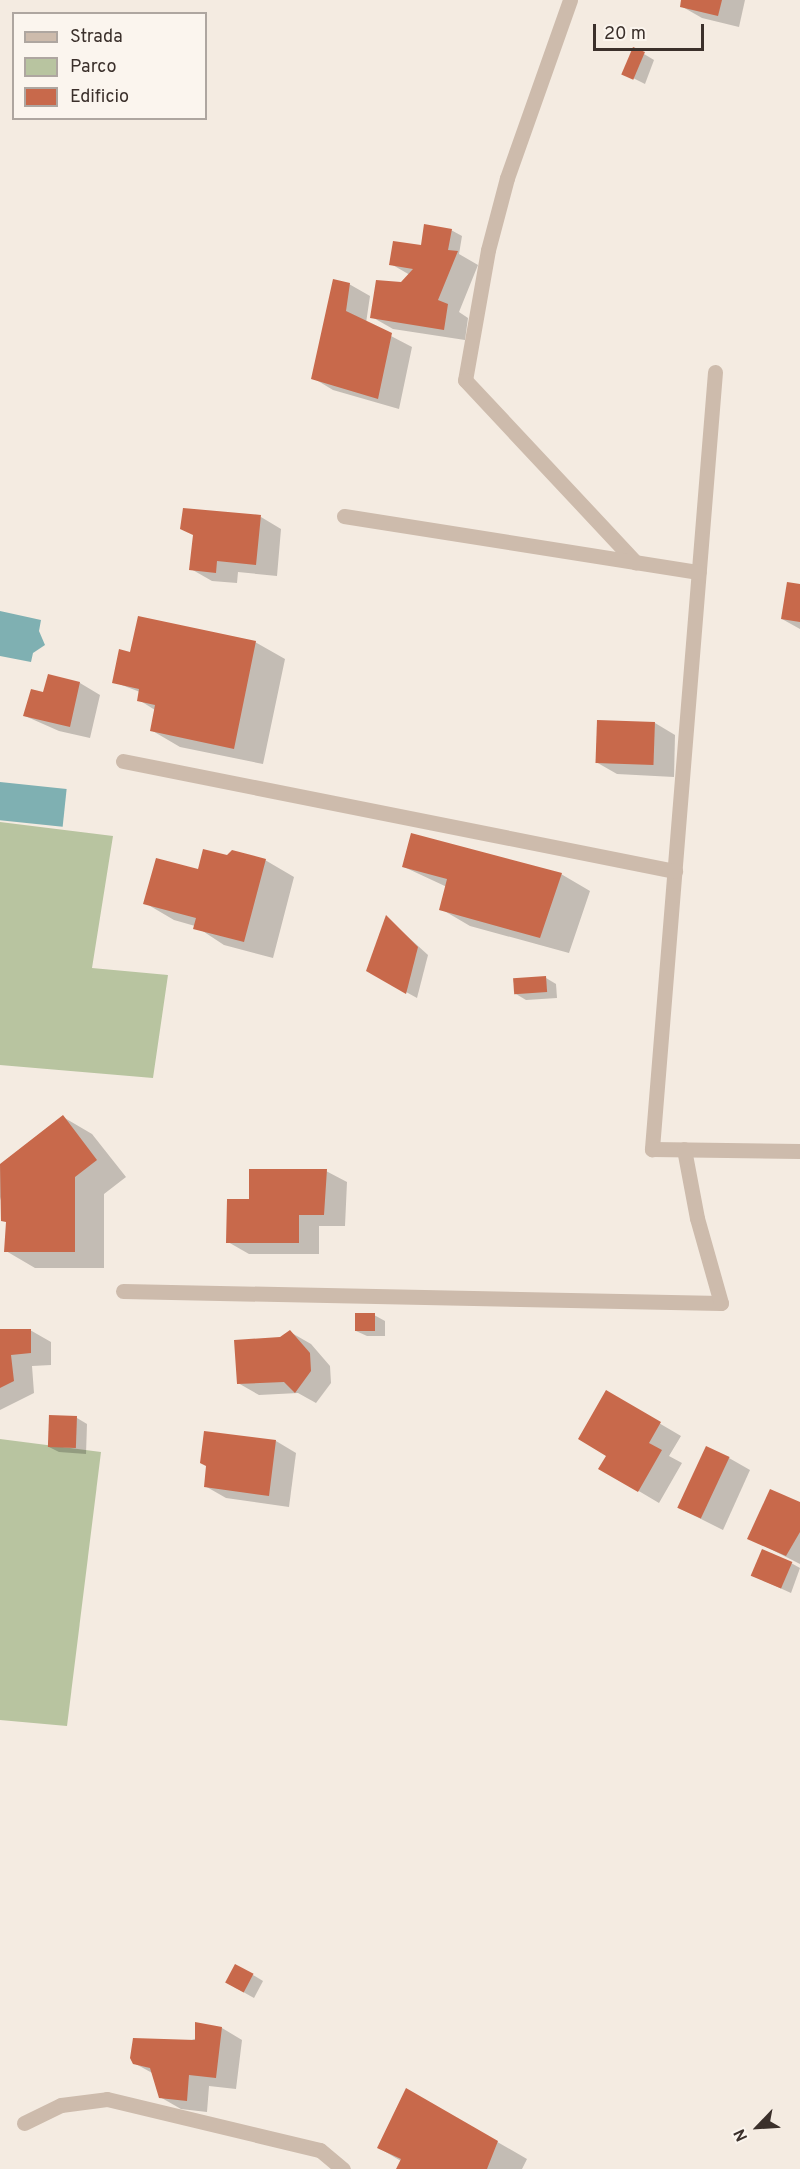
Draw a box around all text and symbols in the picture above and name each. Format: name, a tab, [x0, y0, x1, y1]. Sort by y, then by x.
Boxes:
legend	[12, 12, 207, 120]
scale bar	[596, 12, 707, 50]
text: 20 m	[604, 23, 646, 46]
text: Strada	[70, 26, 123, 49]
text: Parco	[70, 56, 116, 79]
text: Edificio	[70, 86, 129, 109]
north arrow	[728, 2097, 788, 2157]
text: N	[730, 2125, 753, 2144]

